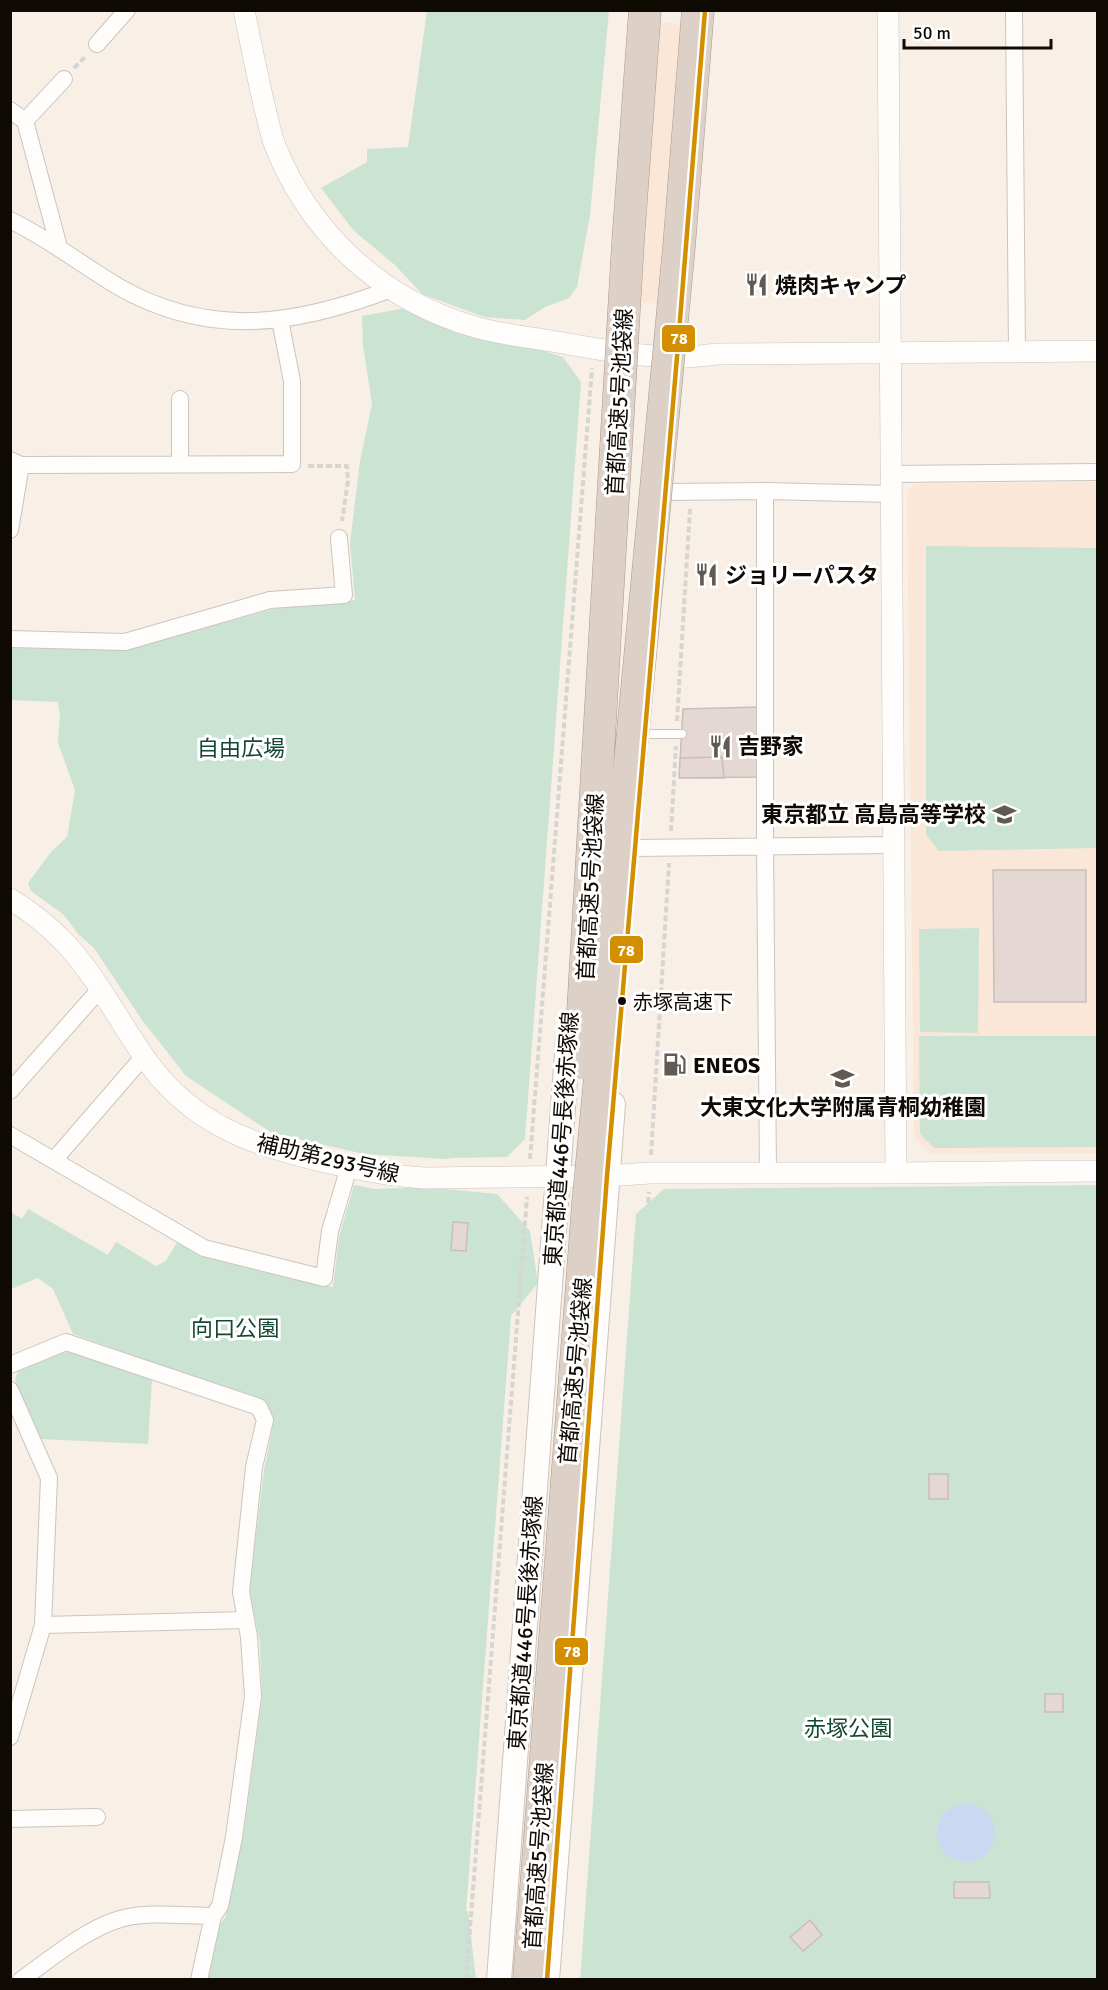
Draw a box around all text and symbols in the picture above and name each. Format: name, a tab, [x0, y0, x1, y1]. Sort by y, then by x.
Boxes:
scale bar	[904, 12, 1051, 50]
text: 50 m	[913, 22, 951, 44]
restaurant icon: 焼肉キャンプ	[744, 272, 770, 298]
place label: 焼肉キャンプ	[775, 272, 906, 299]
street label: 首都高速5号池袋線	[601, 308, 638, 497]
line badge: 78	[661, 324, 696, 353]
text: 78	[670, 329, 688, 349]
restaurant icon: ジョリーパスタ	[694, 562, 720, 588]
place label: ジョリーパスタ	[725, 562, 879, 589]
restaurant icon: 吉野家	[707, 733, 733, 759]
place label: 吉野家	[738, 733, 804, 760]
park label: 自由広場	[197, 735, 285, 762]
street label: 首都高速5号池袋線	[572, 793, 609, 982]
place label: 東京都立 高島高等学校	[761, 801, 986, 828]
school or university icon: 東京都立 高島高等学校	[991, 801, 1017, 827]
line badge: 78	[609, 935, 644, 964]
text: 78	[617, 941, 635, 961]
place label: 赤塚高速下	[633, 990, 733, 1015]
marker: 赤塚高速下	[616, 995, 628, 1007]
street label: 東京都道446号長後赤塚線	[539, 1011, 584, 1267]
fuel station icon: ENEOS	[662, 1052, 688, 1078]
place label: ENEOS	[693, 1052, 760, 1079]
school or university icon: 大東文化大学附属青桐幼稚園	[830, 1065, 856, 1091]
place label: 大東文化大学附属青桐幼稚園	[700, 1094, 986, 1121]
street label: 補助第293号線	[254, 1129, 402, 1188]
street label: 首都高速5号池袋線	[554, 1276, 597, 1466]
park label: 向口公園	[191, 1315, 279, 1342]
street label: 東京都道446号長後赤塚線	[503, 1495, 548, 1751]
line badge: 78	[554, 1637, 589, 1666]
text: 78	[563, 1642, 581, 1662]
park label: 赤塚公園	[804, 1715, 892, 1742]
street label: 首都高速5号池袋線	[518, 1761, 559, 1951]

